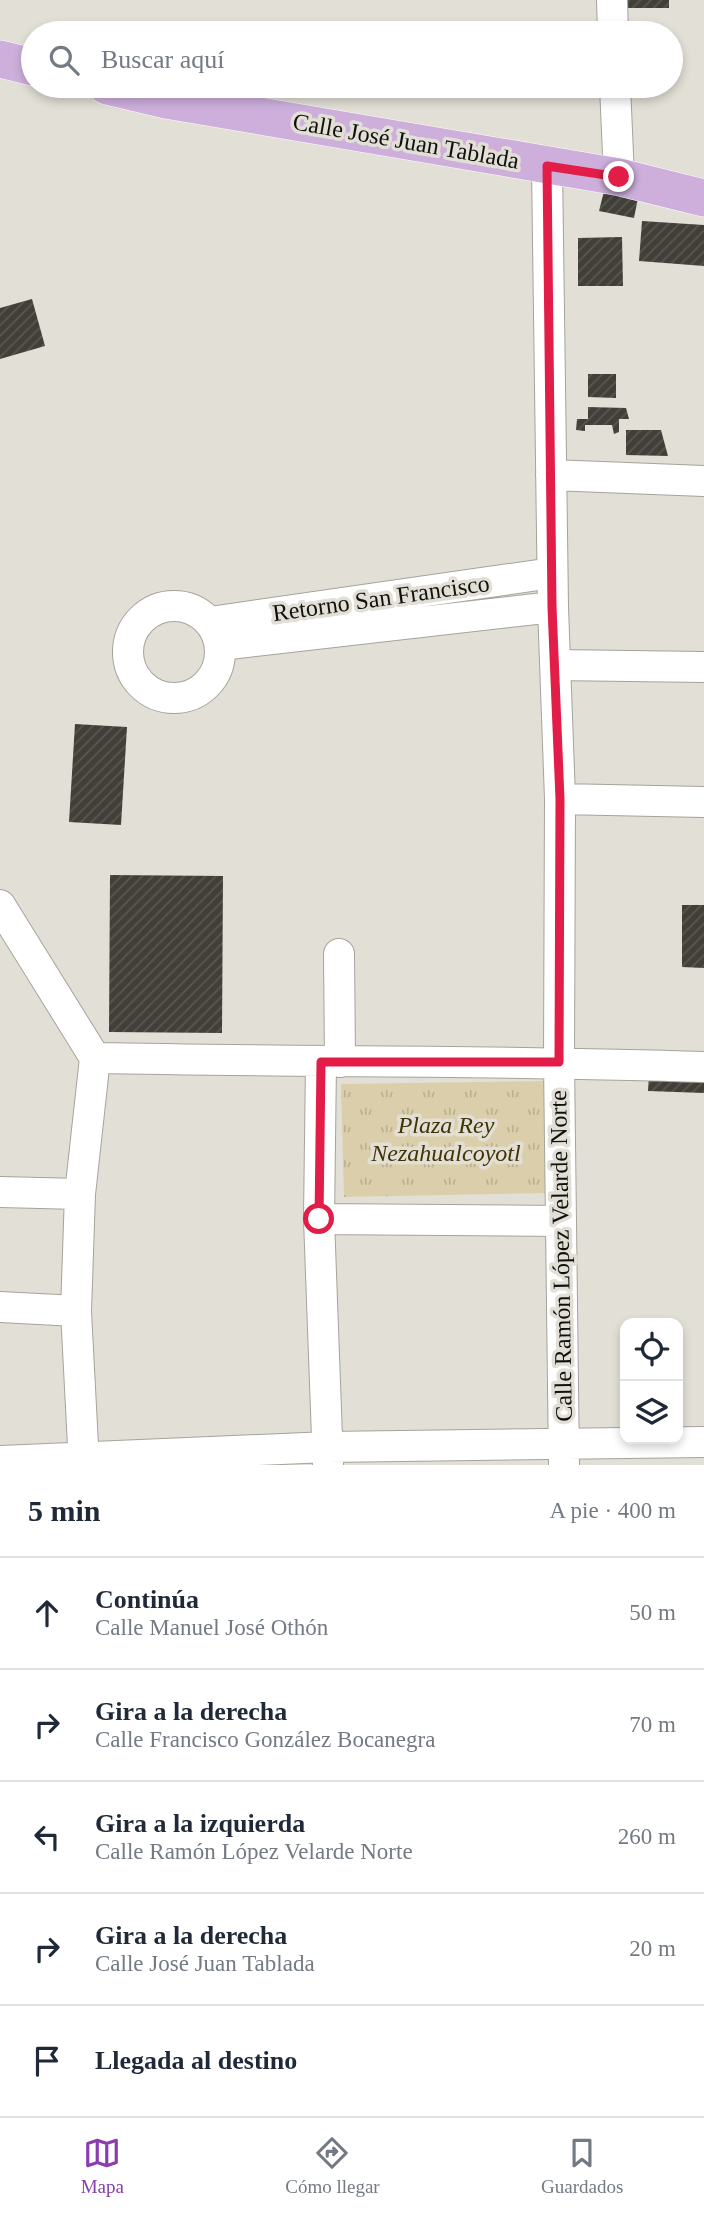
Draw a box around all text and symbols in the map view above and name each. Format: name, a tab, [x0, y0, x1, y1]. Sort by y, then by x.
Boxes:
search box	[21, 21, 683, 98]
icon: search	[45, 41, 83, 79]
text: Buscar aquí	[101, 45, 224, 74]
street label: Calle José Juan Tablada	[291, 108, 521, 174]
route end	[603, 161, 634, 192]
street label: Retorno San Francisco	[271, 570, 491, 626]
street label: Calle Ramón López Velarde Norte	[545, 1090, 577, 1422]
park label: Plaza Rey Nezahualcoyotl	[370, 1112, 521, 1166]
route start	[303, 1203, 334, 1234]
map controls	[620, 1318, 683, 1444]
button: locate	[620, 1318, 683, 1381]
button: layers	[620, 1381, 683, 1444]
text: 5 min	[28, 1494, 101, 1527]
text: A pie · 400 m	[550, 1498, 676, 1523]
text: Continúa	[95, 1585, 199, 1614]
icon: ahead	[28, 1594, 66, 1632]
text: 50 m	[629, 1600, 676, 1625]
text: Calle Manuel José Othón	[95, 1615, 328, 1640]
text: Gira a la derecha	[95, 1697, 287, 1726]
icon: right	[28, 1706, 66, 1744]
text: 70 m	[629, 1712, 676, 1737]
text: Calle Francisco González Bocanegra	[95, 1727, 435, 1752]
text: Gira a la izquierda	[95, 1809, 305, 1838]
icon: left	[28, 1818, 66, 1856]
text: 260 m	[618, 1824, 676, 1849]
text: Calle Ramón López Velarde Norte	[95, 1839, 413, 1864]
text: Gira a la derecha	[95, 1921, 287, 1950]
icon: right	[28, 1930, 66, 1968]
text: 20 m	[629, 1936, 676, 1961]
text: Calle José Juan Tablada	[95, 1951, 315, 1976]
icon: arrive	[28, 2042, 66, 2080]
text: Llegada al destino	[95, 2046, 297, 2075]
tab: Mapa	[81, 2134, 124, 2198]
tab: Cómo llegar	[285, 2134, 380, 2198]
tab: Guardados	[541, 2134, 623, 2198]

